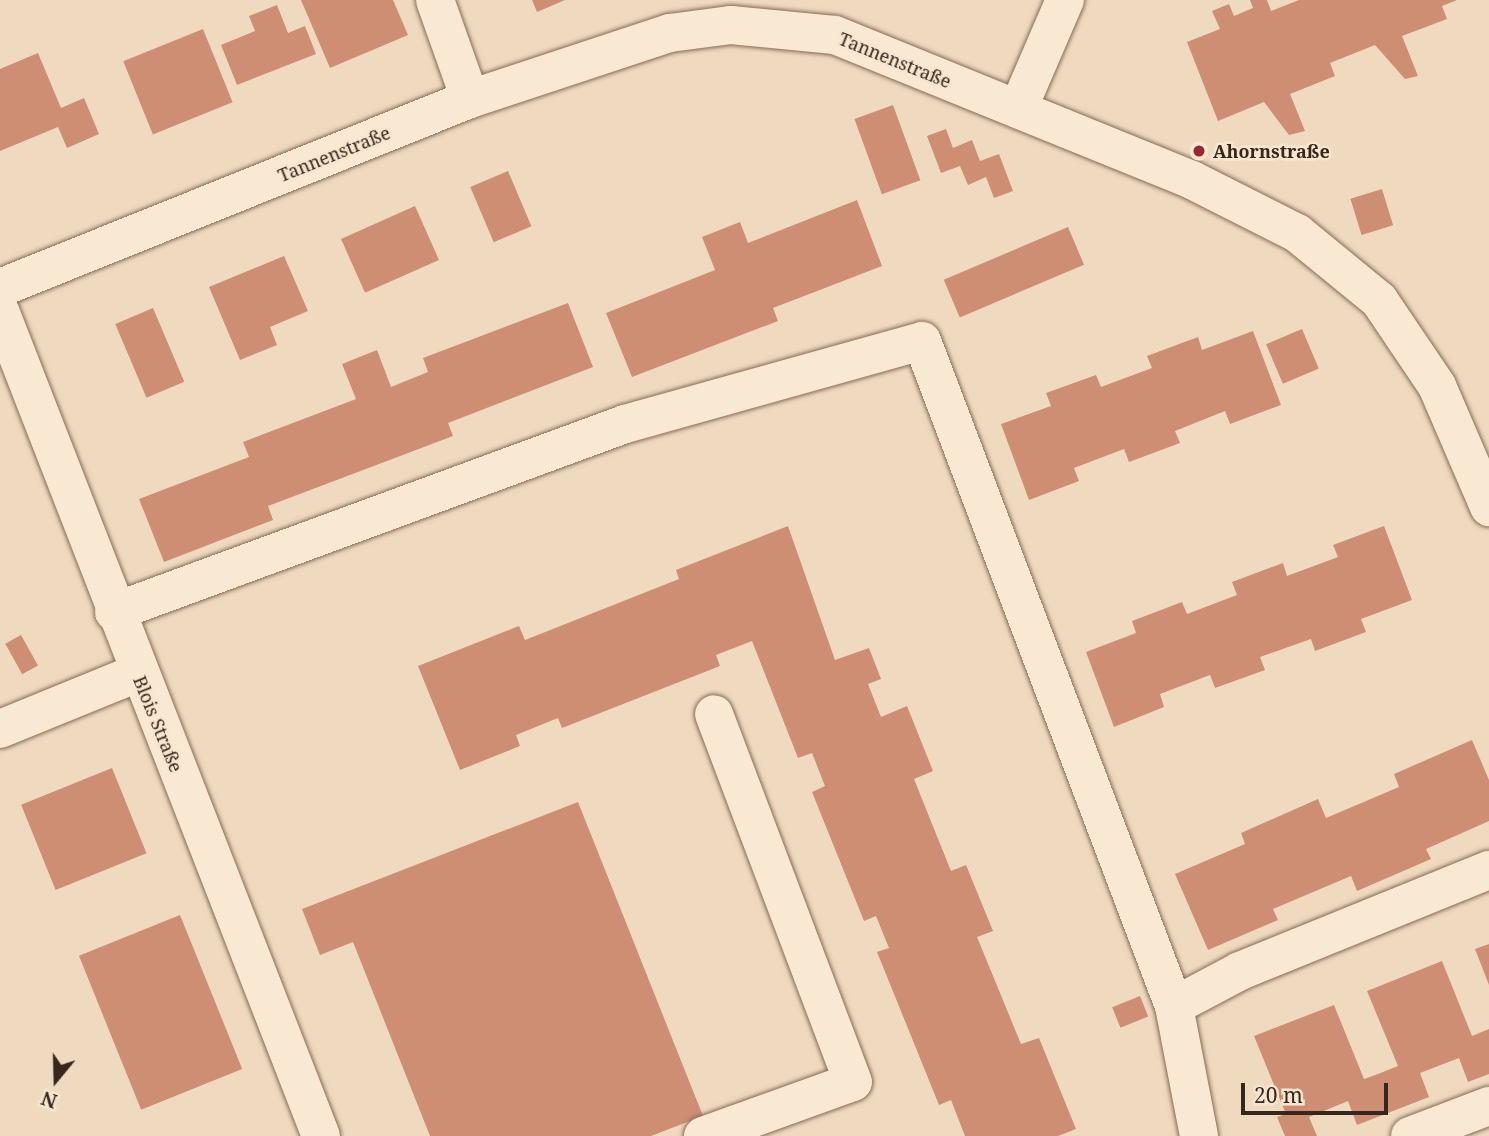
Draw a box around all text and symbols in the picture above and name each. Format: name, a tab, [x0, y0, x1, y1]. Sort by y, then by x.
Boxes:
street label: Tannenstraße	[836, 28, 954, 92]
street label: Tannenstraße	[275, 122, 393, 186]
place label: Ahornstraße	[1213, 140, 1330, 162]
marker: Ahornstraße	[1191, 143, 1207, 159]
street label: Blois Straße	[129, 673, 187, 775]
north arrow	[21, 1045, 91, 1115]
scale bar	[1244, 1070, 1391, 1114]
text: 20 m	[1254, 1081, 1303, 1109]
text: N	[38, 1085, 60, 1115]

